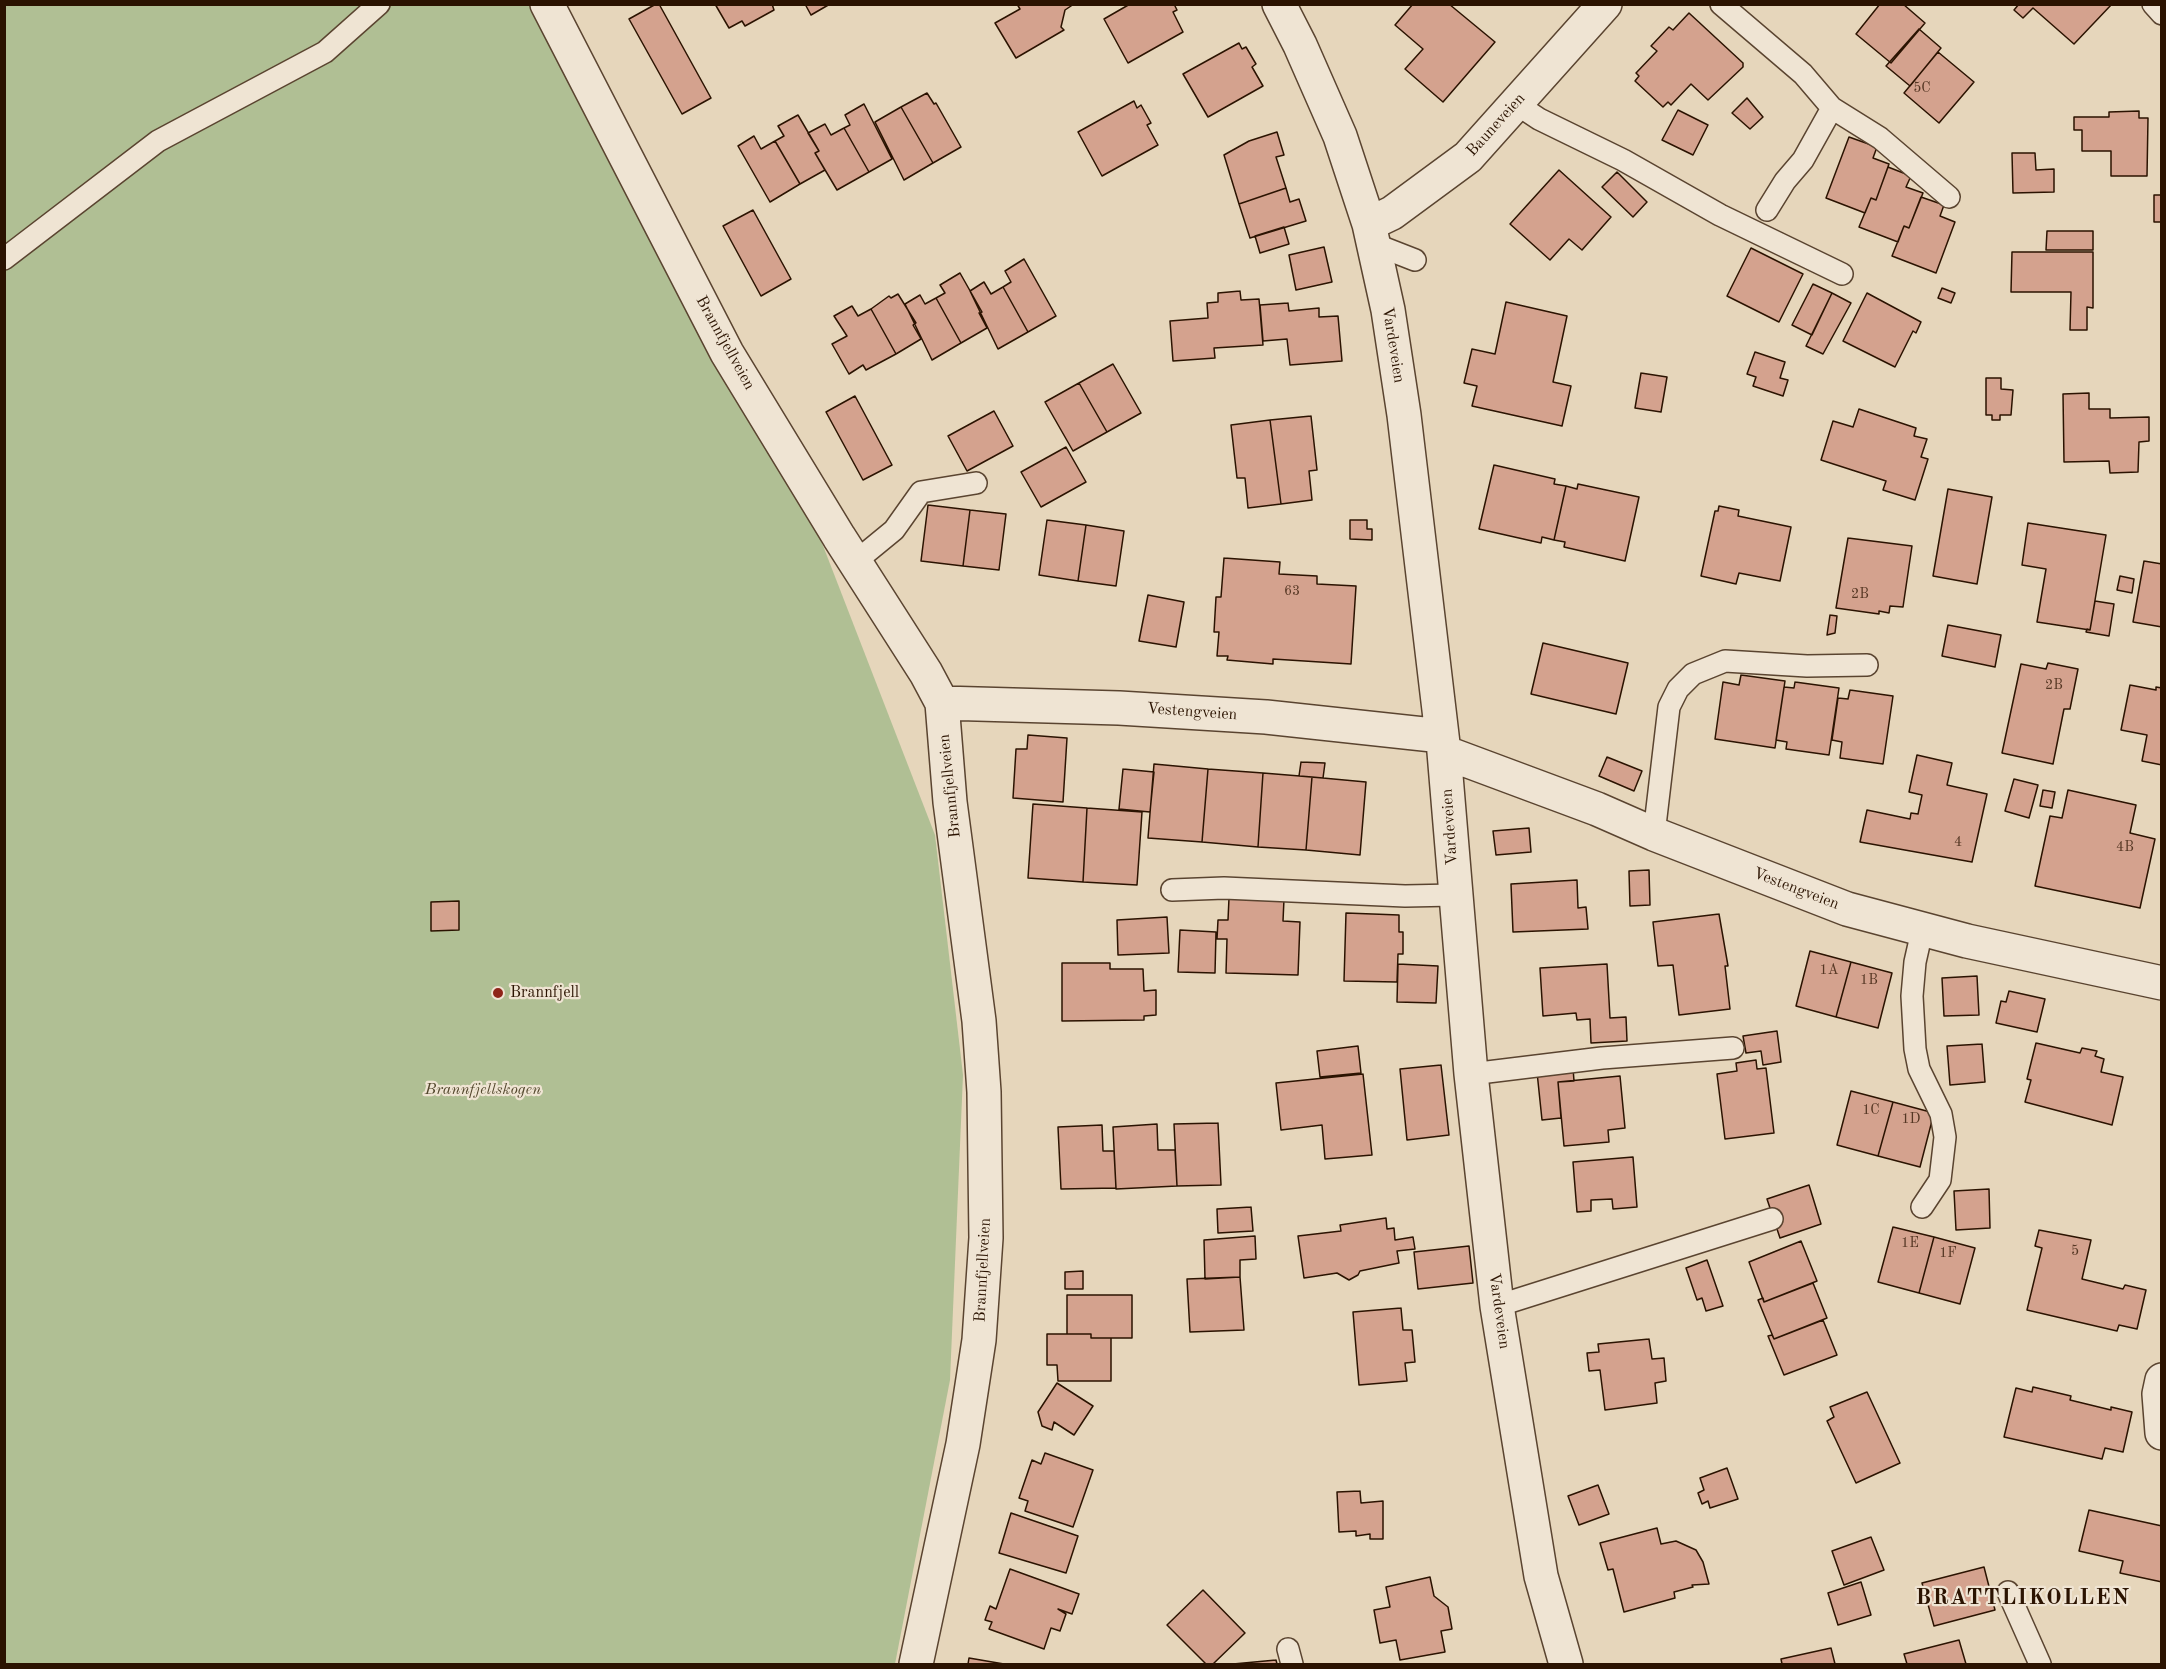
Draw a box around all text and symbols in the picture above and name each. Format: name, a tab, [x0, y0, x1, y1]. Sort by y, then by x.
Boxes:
house number: 5C	[1913, 80, 1931, 96]
street label: Bauneveien	[1462, 89, 1530, 161]
street label: Brannfjellveien	[691, 293, 759, 393]
street label: Vardeveien	[1378, 306, 1408, 384]
house number: 63	[1284, 583, 1300, 599]
house number: 2B	[1851, 586, 1869, 602]
house number: 2B	[2045, 677, 2063, 693]
street label: Vestengveien	[1146, 699, 1238, 725]
street label: Brannfjellveien	[935, 733, 965, 839]
street label: Vardeveien	[1438, 788, 1462, 866]
house number: 4	[1954, 834, 1962, 850]
house number: 4B	[2116, 839, 2134, 855]
street label: Vestengveien	[1750, 864, 1842, 914]
house number: 1A	[1820, 962, 1838, 978]
house number: 1B	[1860, 972, 1878, 988]
place label: Brannfjell	[510, 983, 579, 1003]
marker: Brannfjell	[491, 986, 505, 1000]
park label: Brannfjellskogen	[425, 1080, 541, 1100]
house number: 1C	[1862, 1102, 1880, 1118]
house number: 1D	[1901, 1111, 1921, 1127]
street label: Brannfjellveien	[971, 1217, 995, 1323]
house number: 1E	[1901, 1235, 1919, 1251]
house number: 5	[2071, 1243, 2079, 1259]
house number: 1F	[1939, 1245, 1957, 1261]
street label: Vardeveien	[1484, 1272, 1514, 1350]
district label: BRATTLIKOLLEN	[1915, 1585, 2131, 1611]

